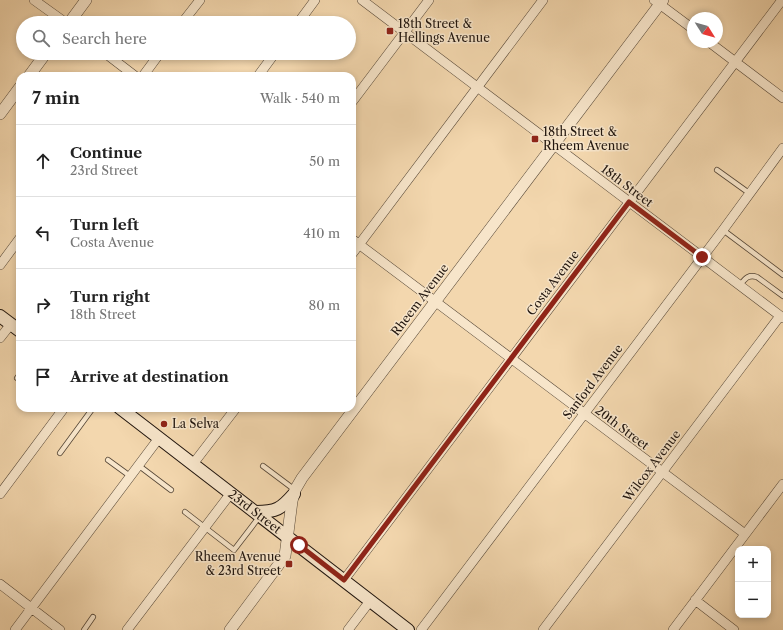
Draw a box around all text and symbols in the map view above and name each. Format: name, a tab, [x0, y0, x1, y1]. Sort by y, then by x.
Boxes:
north arrow	[687, 12, 723, 48]
search box	[16, 16, 356, 60]
place label: 18th Street & Hellings Avenue	[398, 16, 490, 45]
marker: 18th Street & Hellings Avenue	[385, 26, 395, 36]
icon: search	[30, 27, 52, 49]
text: Search here	[62, 29, 147, 48]
text: 7 min	[32, 88, 80, 108]
text: Walk · 540 m	[260, 90, 340, 106]
place label: 18th Street & Rheem Avenue	[543, 124, 630, 153]
marker: 18th Street & Rheem Avenue	[530, 134, 540, 144]
text: Continue	[70, 143, 142, 162]
icon: ahead	[32, 150, 54, 172]
text: 50 m	[309, 153, 340, 169]
street label: 18th Street	[598, 161, 657, 210]
text: 23rd Street	[70, 162, 138, 178]
text: Turn left	[70, 215, 139, 234]
icon: left	[32, 222, 54, 244]
text: 410 m	[303, 225, 340, 241]
text: Costa Avenue	[70, 234, 154, 250]
street label: Costa Avenue	[523, 247, 582, 318]
route end	[693, 248, 711, 266]
street label: Rheem Avenue	[388, 261, 452, 339]
text: Turn right	[70, 287, 150, 306]
icon: right	[32, 294, 54, 316]
text: 80 m	[308, 297, 340, 313]
text: 18th Street	[70, 306, 136, 322]
street label: Sanford Avenue	[560, 341, 626, 422]
icon: arrive	[32, 366, 54, 388]
text: Arrive at destination	[70, 367, 229, 386]
street label: 20th Street	[592, 403, 653, 453]
place label: La Selva	[172, 416, 220, 431]
marker: La Selva	[159, 419, 169, 429]
street label: Wilcox Avenue	[619, 427, 684, 505]
street label: 23rd Street	[225, 486, 285, 537]
route start	[290, 536, 308, 554]
map controls	[735, 546, 771, 618]
button: +	[735, 546, 771, 582]
place label: Rheem Avenue & 23rd Street	[195, 549, 282, 578]
marker: Rheem Avenue & 23rd Street	[284, 559, 294, 569]
button: −	[735, 582, 771, 618]

